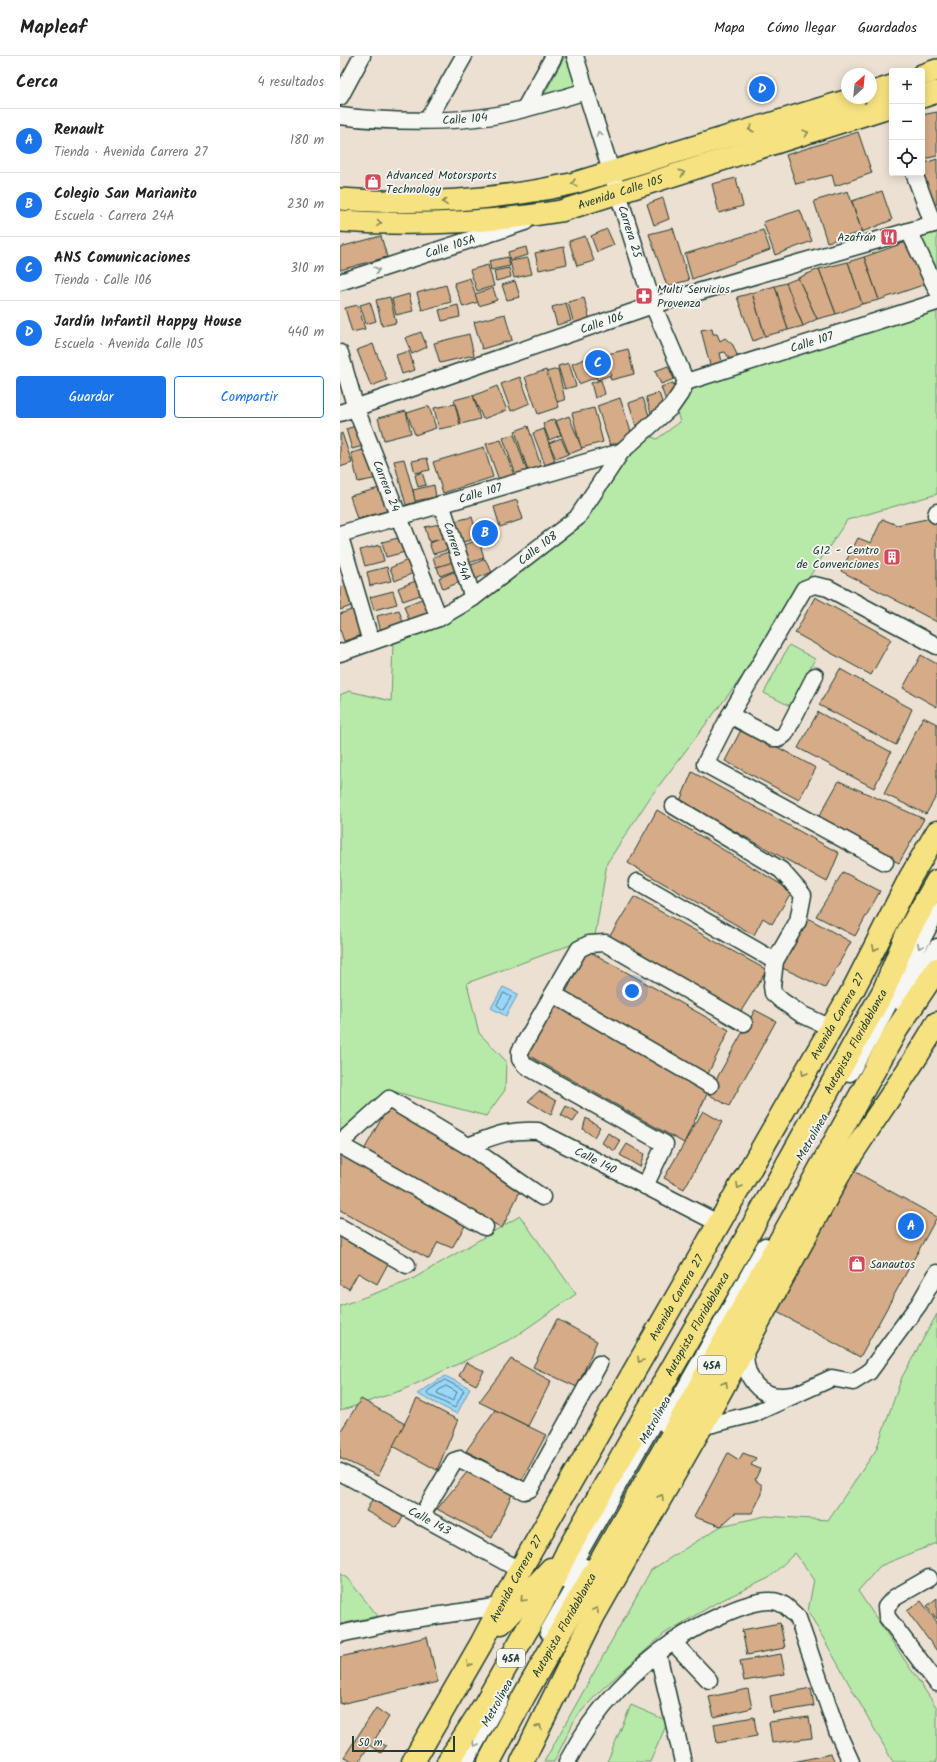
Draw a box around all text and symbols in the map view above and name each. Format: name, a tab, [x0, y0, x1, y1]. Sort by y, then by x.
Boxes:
text: Mapleaf	[20, 13, 87, 43]
text: Mapa	[714, 17, 745, 39]
text: Cómo llegar	[767, 17, 836, 39]
text: Guardados	[858, 17, 917, 39]
north arrow	[841, 68, 877, 104]
map controls	[889, 68, 925, 176]
button: +	[889, 68, 925, 104]
text: Cerca	[16, 69, 58, 96]
text: 4 resultados	[257, 72, 324, 93]
pin: D	[749, 74, 775, 104]
button: −	[889, 104, 925, 140]
street label: Calle 104	[442, 108, 489, 130]
text: Renault	[54, 118, 104, 142]
one-way arrow	[747, 124, 754, 133]
one-way arrow	[802, 129, 809, 138]
text: A	[25, 130, 33, 151]
text: 180 m	[290, 130, 324, 151]
one-way arrow	[596, 131, 604, 138]
button: locate	[889, 140, 925, 176]
text: Tienda · Avenida Carrera 27	[54, 142, 207, 163]
place label: Advanced Motorsports Technology	[386, 166, 497, 199]
one-way arrow	[678, 169, 685, 177]
street label: Avenida Calle 105	[575, 170, 667, 215]
shop icon: Advanced Motorsports Technology	[363, 172, 383, 192]
one-way arrow	[571, 178, 578, 187]
text: Colegio San Marianito	[54, 182, 197, 206]
text: B	[25, 194, 33, 215]
text: 230 m	[287, 194, 324, 215]
one-way arrow	[442, 198, 448, 206]
street label: Carrera 25	[612, 203, 647, 262]
text: Escuela · Carrera 24A	[54, 206, 174, 227]
one-way arrow	[376, 219, 382, 228]
restaurant icon: Azafrán	[879, 227, 899, 247]
place label: Azafrán	[837, 228, 876, 247]
street label: Calle 105A	[423, 230, 478, 264]
text: ANS Comunicaciones	[54, 246, 191, 270]
text: C	[25, 258, 33, 279]
text: 310 m	[290, 258, 324, 279]
one-way arrow	[373, 266, 380, 275]
text: Tienda · Calle 106	[54, 270, 152, 291]
place label: Multi Servicios Provenza	[657, 280, 730, 313]
pharmacy icon: Multi Servicios Provenza	[634, 286, 654, 306]
street label: Calle 106	[577, 307, 627, 340]
text: Jardín Infantil Happy House	[54, 310, 242, 334]
text: D	[25, 322, 33, 343]
text: 440 m	[288, 322, 324, 343]
street label: Calle 107	[788, 326, 836, 358]
text: Escuela · Avenida Calle 105	[54, 334, 204, 355]
pin: C	[585, 348, 611, 378]
button: Guardar	[16, 376, 166, 418]
button: Compartir	[174, 376, 324, 418]
street label: Carrera 24	[367, 457, 405, 515]
street label: Calle 107	[456, 478, 505, 509]
pin: B	[472, 518, 498, 548]
street label: Carrera 24A	[438, 519, 476, 584]
street label: Calle 108	[514, 527, 563, 570]
place label: G12 - Centro de Convenciones	[796, 541, 879, 574]
building icon: G12 - Centro de Convenciones	[882, 547, 902, 567]
one-way arrow	[917, 941, 924, 949]
one-way arrow	[872, 944, 880, 951]
street label: Avenida Carrera 27	[806, 970, 870, 1063]
your location	[622, 981, 642, 1001]
street label: Autopista Floridablanca	[819, 985, 893, 1098]
one-way arrow	[802, 1069, 809, 1076]
street label: Metrolínea	[791, 1110, 834, 1165]
street label: Calle 140	[571, 1142, 620, 1180]
one-way arrow	[737, 1182, 744, 1189]
pin: A	[898, 1211, 924, 1241]
street label: Avenida Carrera 27	[645, 1251, 709, 1344]
shop icon: Sanautos	[847, 1254, 867, 1274]
place label: Sanautos	[870, 1255, 915, 1274]
street label: Autopista Floridablanca	[660, 1268, 735, 1380]
one-way arrow	[638, 1356, 645, 1363]
road number: 45A	[698, 1356, 726, 1374]
one-way arrow	[720, 1381, 727, 1388]
street label: Metrolínea	[634, 1393, 677, 1448]
one-way arrow	[656, 1494, 663, 1501]
street label: Calle 143	[404, 1502, 454, 1541]
street label: Avenida Carrera 27	[485, 1532, 548, 1626]
street label: Autopista Floridablanca	[527, 1569, 602, 1681]
one-way arrow	[521, 1595, 528, 1602]
one-way arrow	[592, 1607, 599, 1614]
road number: 45A	[497, 1649, 525, 1667]
one-way arrow	[467, 1660, 474, 1667]
street label: Metrolínea	[476, 1676, 519, 1731]
one-way arrow	[534, 1723, 542, 1731]
scale bar	[352, 1734, 455, 1753]
text: 50 m	[358, 1734, 383, 1752]
one-way arrow	[472, 1740, 479, 1747]

